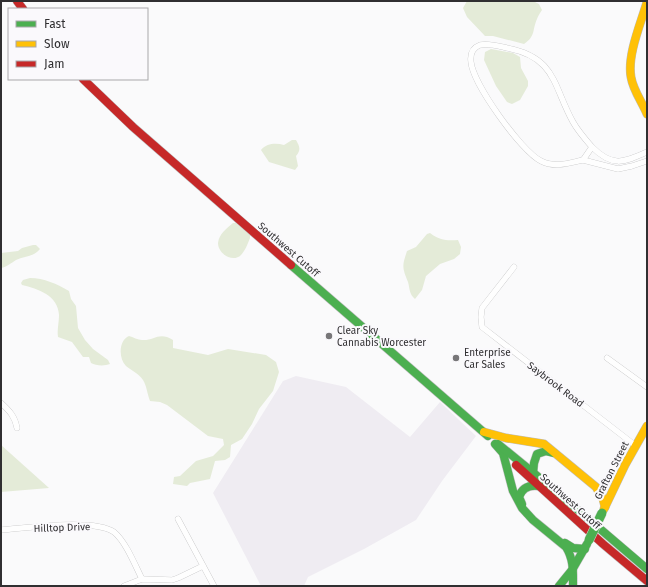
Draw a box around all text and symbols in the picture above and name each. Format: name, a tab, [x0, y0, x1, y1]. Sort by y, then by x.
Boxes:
legend	[8, 8, 148, 80]
text: Fast	[44, 17, 66, 31]
text: Slow	[44, 37, 70, 51]
text: Jam	[44, 57, 64, 71]
street label: Southwest Cutoff	[255, 220, 322, 280]
place label: Clear Sky Cannabis Worcester	[337, 325, 426, 349]
marker: Clear Sky Cannabis Worcester	[324, 331, 334, 341]
place label: Enterprise Car Sales	[464, 347, 511, 371]
marker: Enterprise Car Sales	[451, 353, 461, 363]
street label: Saybrook Road	[525, 360, 586, 410]
street label: Grafton Street	[592, 439, 632, 501]
street label: Southwest Cutoff	[538, 471, 604, 533]
street label: Hilltop Drive	[33, 521, 91, 535]

